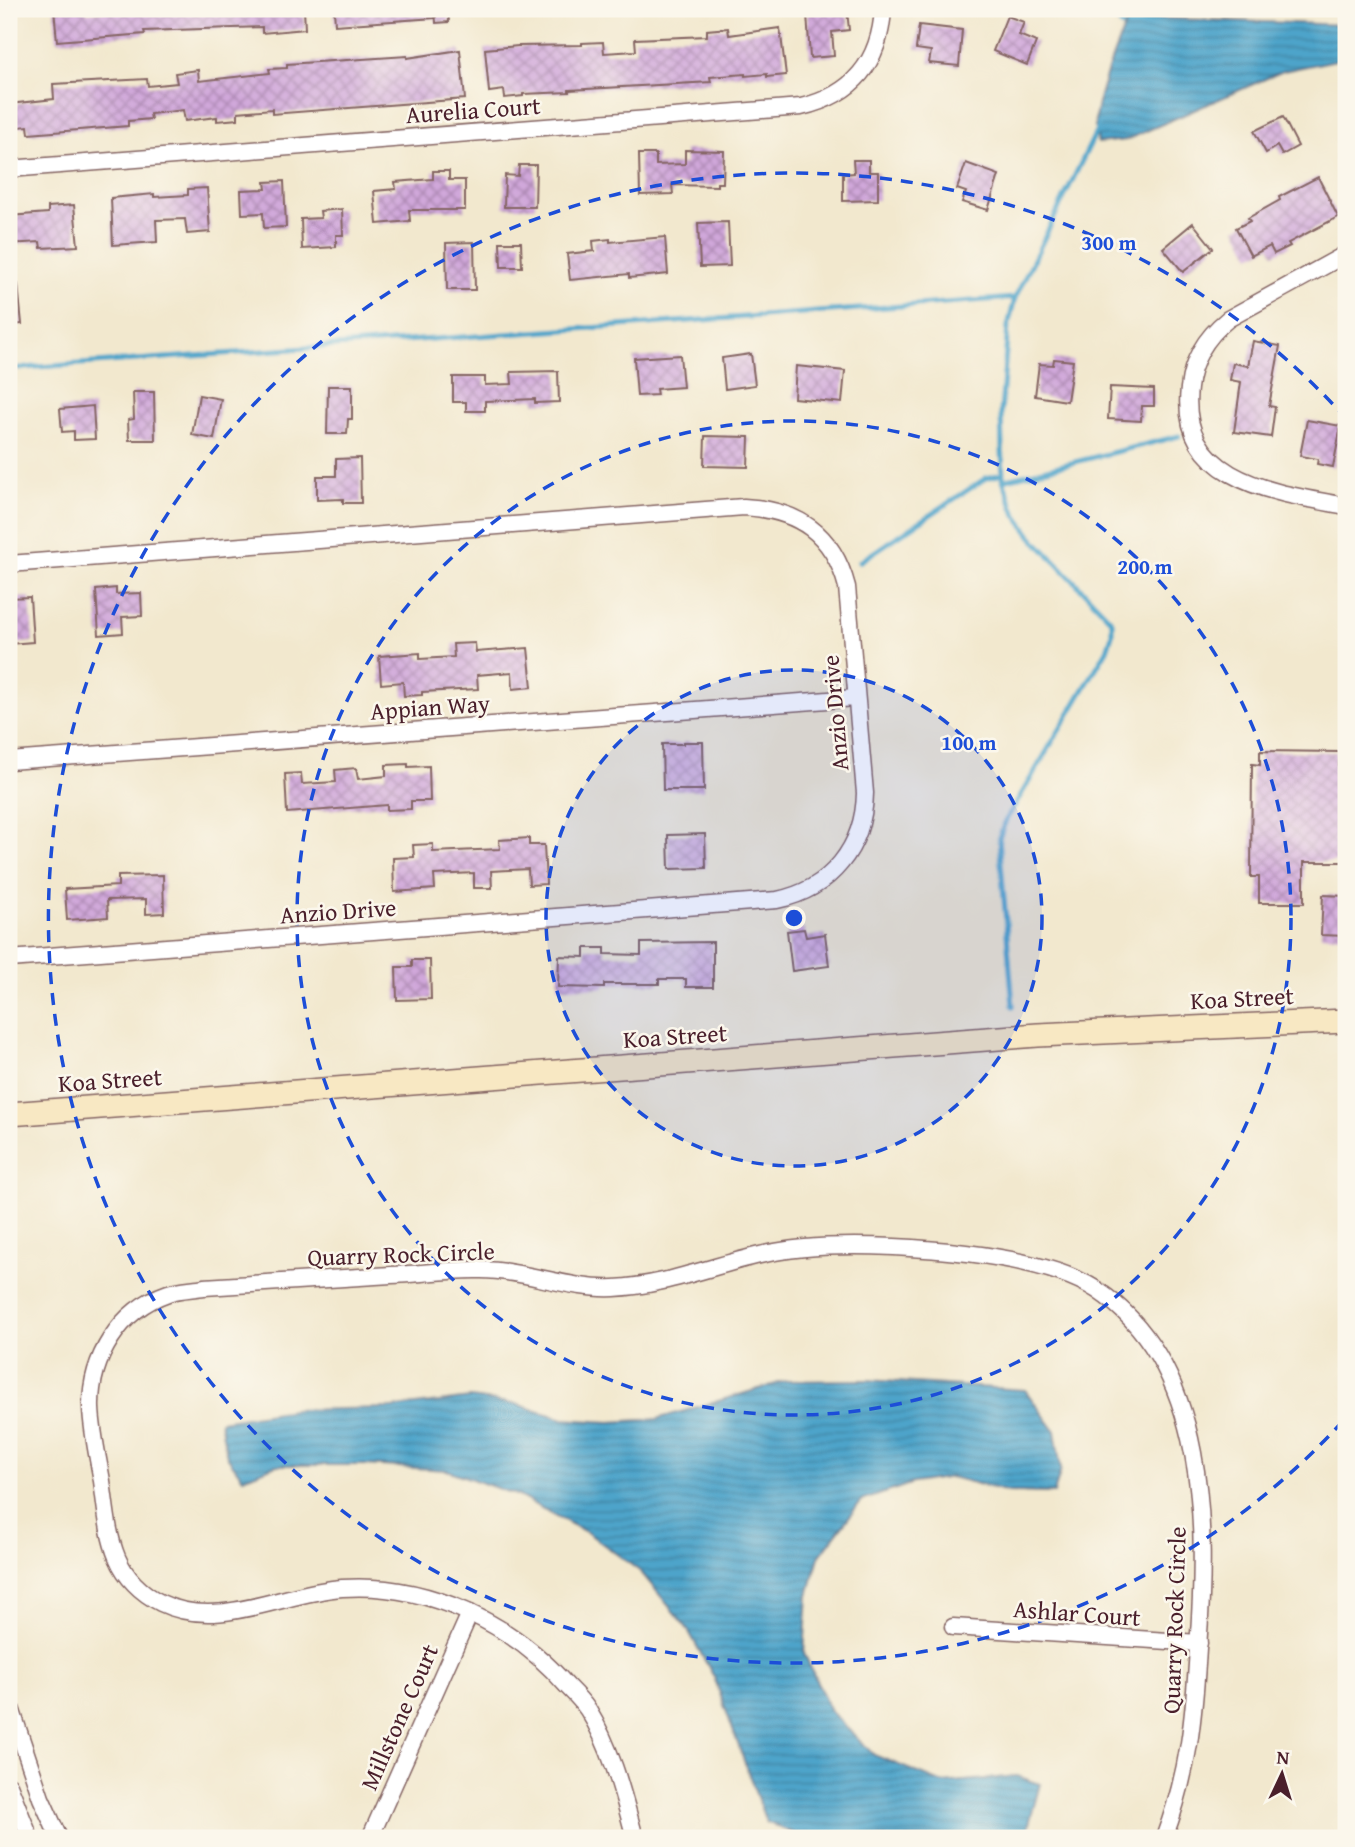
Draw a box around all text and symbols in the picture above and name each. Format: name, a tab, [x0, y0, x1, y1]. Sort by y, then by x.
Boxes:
street label: Aurelia Court	[404, 88, 542, 132]
text: 300 m	[1081, 227, 1137, 258]
text: 200 m	[1117, 551, 1173, 582]
street label: Anzio Drive	[812, 653, 858, 773]
street label: Appian Way	[369, 685, 491, 729]
text: 100 m	[941, 727, 997, 758]
street label: Anzio Drive	[279, 889, 397, 933]
centre of rings	[782, 906, 806, 930]
street label: Koa Street	[1189, 978, 1295, 1018]
street label: Koa Street	[622, 1015, 729, 1057]
street label: Koa Street	[57, 1059, 164, 1101]
street label: Quarry Rock Circle	[307, 1233, 495, 1275]
street label: Quarry Rock Circle	[1153, 1526, 1195, 1714]
street label: Ashlar Court	[1012, 1591, 1142, 1635]
street label: Millstone Court	[351, 1638, 447, 1796]
north arrow	[1246, 1738, 1316, 1808]
text: N	[1276, 1743, 1291, 1771]

